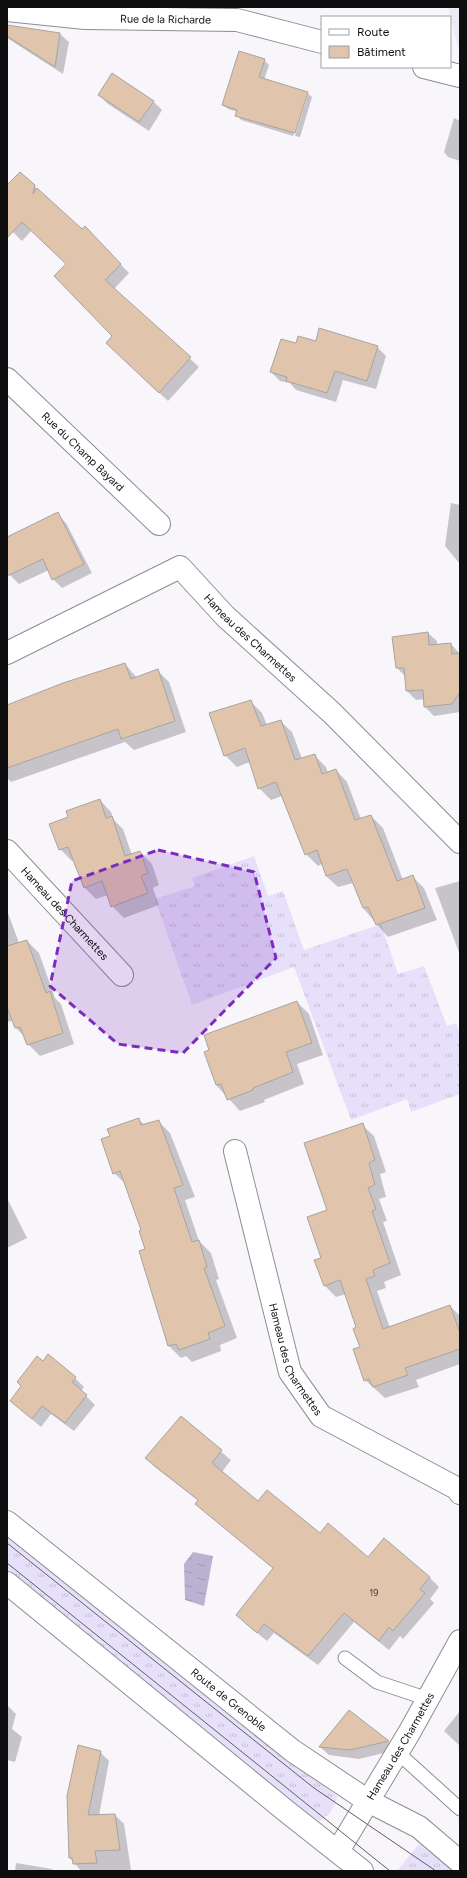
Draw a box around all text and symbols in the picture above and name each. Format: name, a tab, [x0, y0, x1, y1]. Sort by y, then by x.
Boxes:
street label: Rue de la Richarde	[120, 12, 211, 27]
legend	[321, 16, 451, 68]
text: Route	[357, 25, 390, 39]
text: Bâtiment	[357, 45, 406, 59]
street label: Rue du Champ Bayard	[39, 409, 127, 494]
street label: Hameau des Charmettes	[201, 591, 299, 685]
street label: Hameau des Charmettes	[18, 864, 111, 963]
street label: Hameau des Charmettes	[266, 1302, 325, 1418]
house number: 19	[370, 1587, 378, 1598]
street label: Route de Grenoble	[188, 1666, 269, 1734]
street label: Hameau des Charmettes	[364, 1690, 437, 1803]

